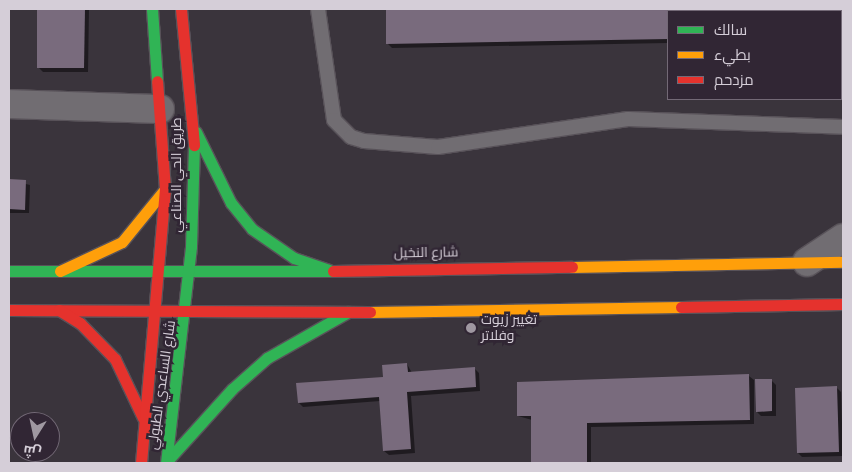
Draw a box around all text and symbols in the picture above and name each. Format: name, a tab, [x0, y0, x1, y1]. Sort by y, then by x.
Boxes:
legend	[667, 10, 842, 100]
text: سالك	[714, 21, 747, 39]
text: بطيء	[714, 46, 751, 64]
text: مزدحم	[714, 71, 754, 89]
street label: طريق الحي الصناعي	[169, 117, 185, 233]
street label: شارع النخيل	[394, 244, 458, 262]
place label: تغيير زيوت وفلاتر	[481, 312, 537, 344]
street label: شارع الساعدي الطبولي	[145, 319, 179, 451]
marker: تغيير زيوت وفلاتر	[465, 322, 477, 334]
north arrow	[10, 412, 60, 462]
text: ش	[22, 441, 43, 461]

